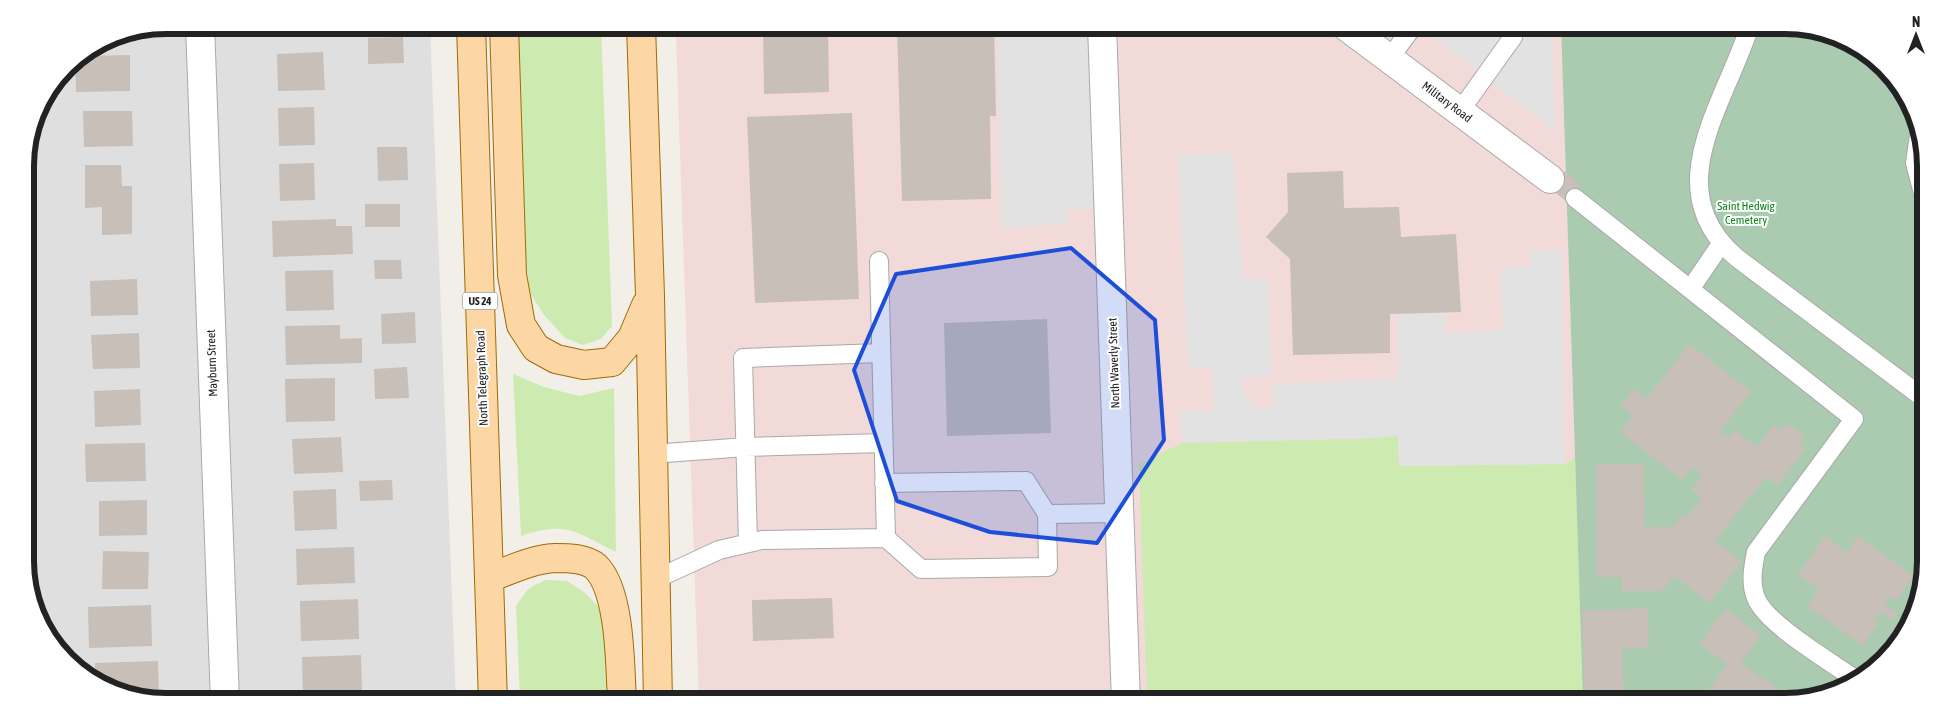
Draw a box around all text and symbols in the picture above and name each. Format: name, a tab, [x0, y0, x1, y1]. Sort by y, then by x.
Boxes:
north arrow	[1891, 10, 1941, 60]
text: N	[1912, 14, 1920, 30]
street label: Military Road	[1419, 79, 1475, 125]
park label: Saint Hedwig Cemetery	[1717, 199, 1776, 227]
road number: US 24	[462, 292, 498, 310]
street label: North Waverly Street	[1105, 317, 1123, 409]
street label: Mayburn Street	[204, 329, 220, 397]
street label: North Telegraph Road	[473, 330, 491, 426]

